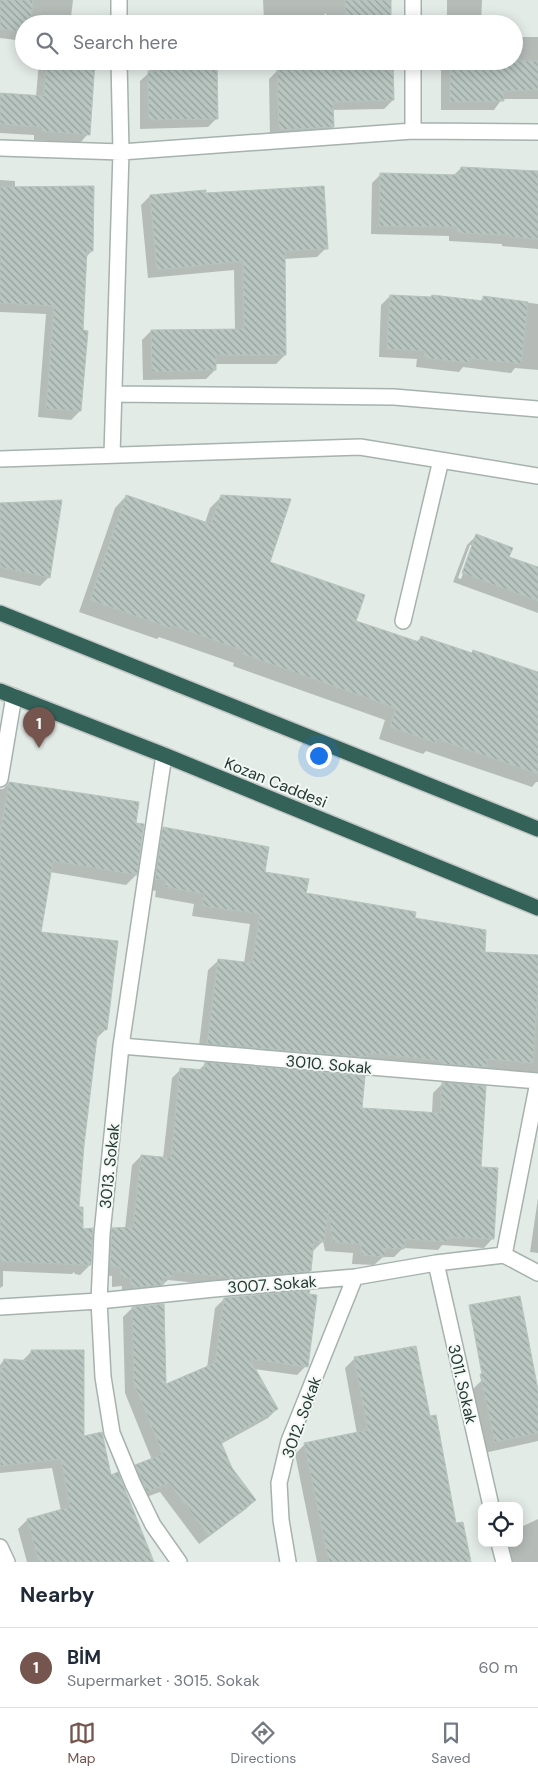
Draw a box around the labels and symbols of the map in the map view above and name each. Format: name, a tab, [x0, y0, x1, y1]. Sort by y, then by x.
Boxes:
pin: 1	[23, 707, 55, 748]
your location	[306, 743, 332, 769]
street label: Kozan Caddesi	[221, 752, 330, 813]
street label: 3010. Sokak	[285, 1050, 373, 1079]
street label: 3013. Sokak	[95, 1122, 124, 1210]
street label: 3007. Sokak	[227, 1271, 317, 1298]
street label: 3011. Sokak	[443, 1342, 482, 1426]
street label: 3012. Sokak	[277, 1373, 326, 1461]

